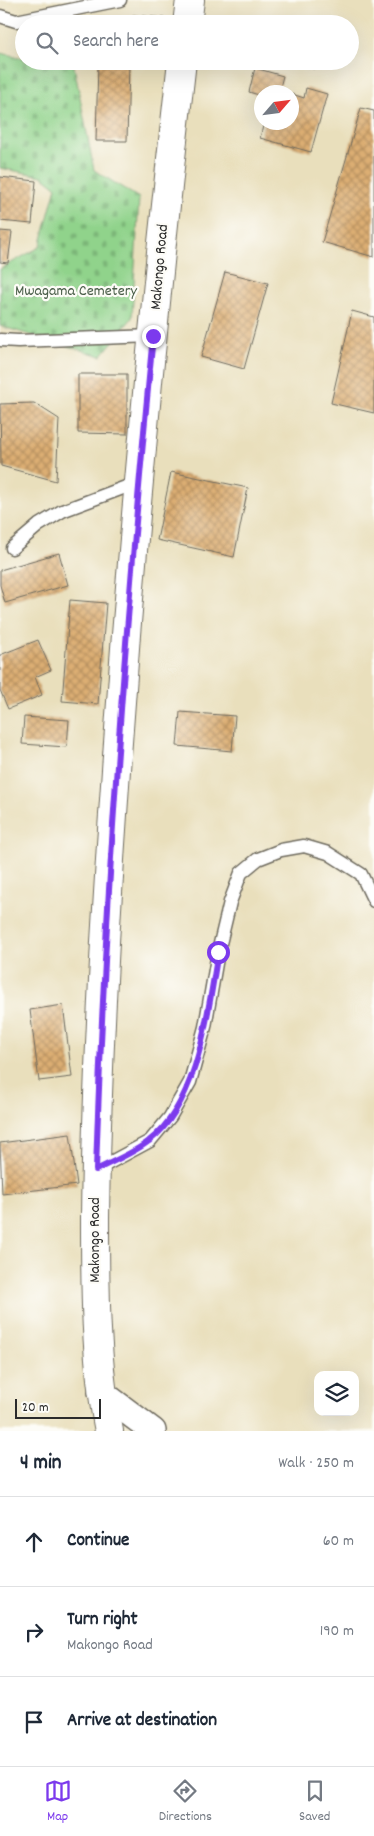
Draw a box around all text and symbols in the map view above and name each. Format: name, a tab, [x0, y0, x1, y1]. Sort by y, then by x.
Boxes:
search box	[15, 15, 359, 70]
icon: search	[33, 29, 61, 57]
text: Search here	[73, 29, 159, 56]
north arrow	[254, 85, 299, 130]
street label: Makongo Road	[145, 223, 175, 311]
park label: Mwagama Cemetery	[15, 280, 138, 303]
route end	[142, 325, 165, 348]
route start	[207, 941, 230, 964]
street label: Makongo Road	[84, 1197, 107, 1283]
map controls	[314, 1371, 359, 1416]
button: layers	[314, 1371, 359, 1416]
scale bar	[15, 1396, 101, 1419]
text: 20 m	[22, 1398, 49, 1418]
text: 4 min	[20, 1449, 62, 1479]
text: Walk · 250 m	[278, 1452, 354, 1475]
icon: ahead	[20, 1528, 48, 1556]
text: Continue	[67, 1528, 129, 1555]
text: 60 m	[323, 1530, 354, 1553]
text: Turn right	[67, 1607, 138, 1634]
icon: right	[20, 1618, 48, 1646]
text: 190 m	[320, 1620, 354, 1643]
text: Makongo Road	[67, 1634, 153, 1657]
icon: arrive	[20, 1708, 48, 1736]
text: Arrive at destination	[67, 1708, 217, 1735]
tab: Map	[44, 1777, 72, 1827]
tab: Directions	[159, 1777, 212, 1827]
tab: Saved	[299, 1777, 330, 1827]

